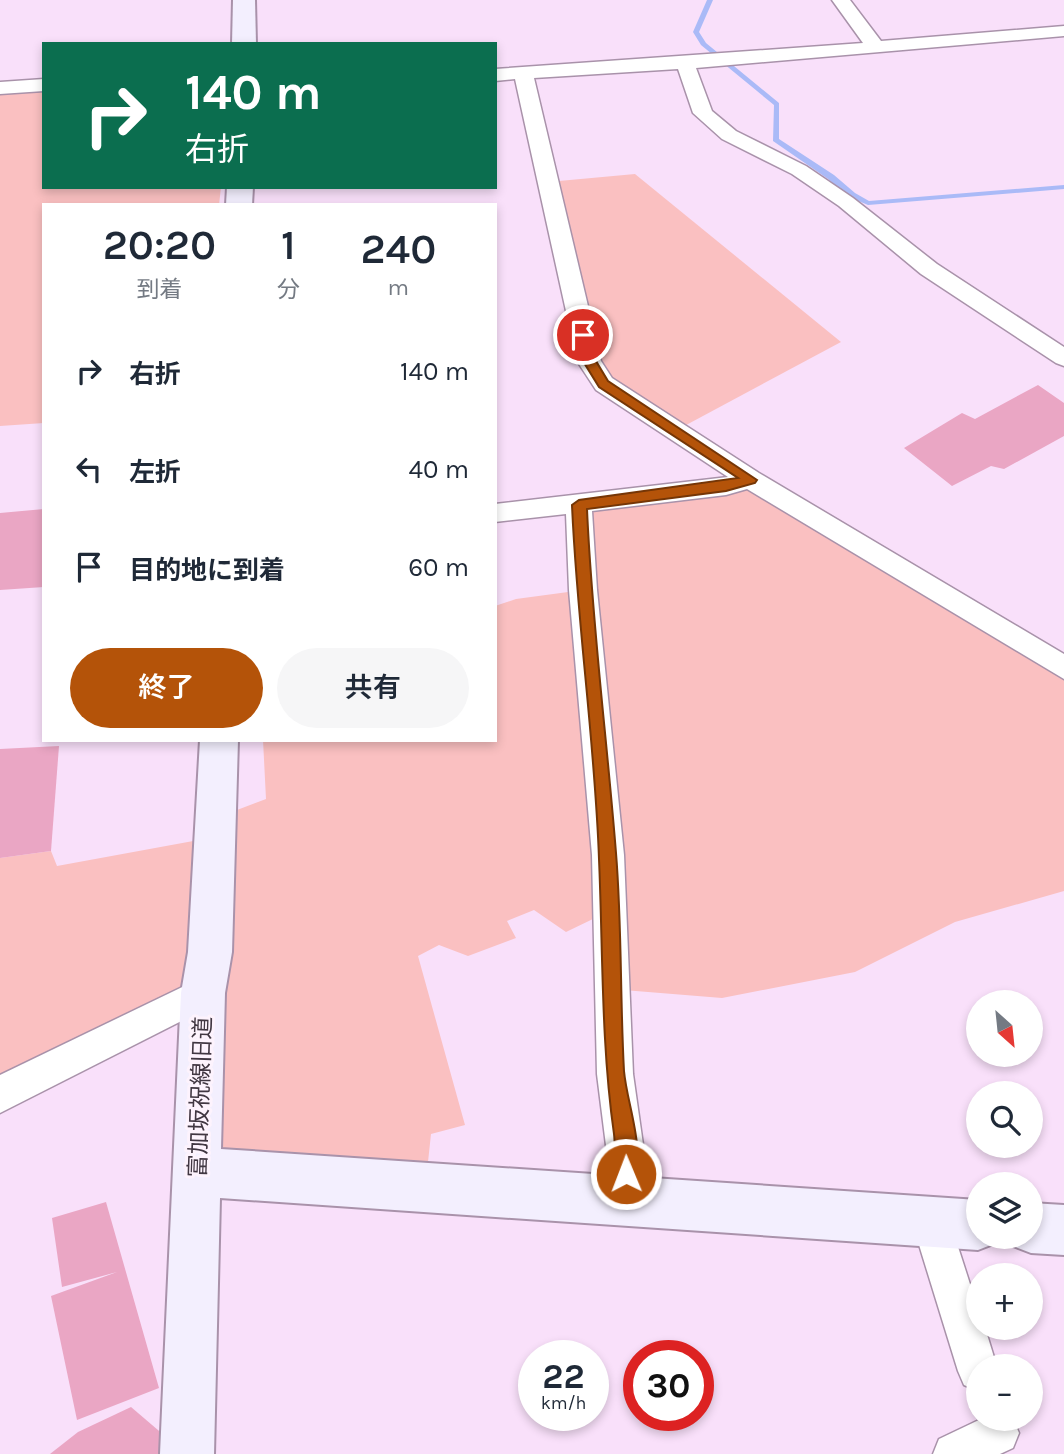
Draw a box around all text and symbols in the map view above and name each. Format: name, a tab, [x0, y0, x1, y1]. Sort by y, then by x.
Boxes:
text: 140 m	[185, 64, 322, 121]
icon: right	[70, 70, 161, 161]
text: 右折	[185, 131, 249, 168]
text: 20:20	[103, 220, 216, 270]
text: 1	[281, 220, 296, 270]
text: 240	[360, 224, 436, 274]
text: m	[388, 274, 409, 301]
text: 到着	[136, 276, 182, 303]
text: 分	[277, 276, 300, 303]
pin	[553, 305, 613, 365]
icon: arrive	[564, 316, 602, 354]
icon: right	[70, 352, 108, 390]
text: 140 m	[400, 356, 469, 387]
text: 右折	[129, 359, 181, 390]
icon: left	[70, 450, 108, 488]
text: 40 m	[409, 454, 469, 485]
text: 左折	[129, 457, 181, 488]
icon: arrive	[70, 548, 108, 586]
text: 60 m	[408, 552, 469, 583]
text: 目的地に到着	[129, 555, 285, 586]
button: 終了	[70, 648, 263, 728]
button: 共有	[277, 648, 469, 728]
north arrow	[966, 990, 1043, 1068]
map controls	[966, 990, 1043, 1431]
street label: 富加坂祝線旧道	[184, 1016, 217, 1178]
button: search	[966, 1081, 1043, 1158]
position arrow	[589, 1137, 663, 1211]
button: layers	[966, 1172, 1043, 1249]
button: +	[966, 1263, 1043, 1340]
speed limit sign: 30	[623, 1340, 714, 1431]
button: −	[966, 1354, 1043, 1431]
text: 22	[542, 1356, 585, 1397]
text: km/h	[541, 1392, 586, 1414]

